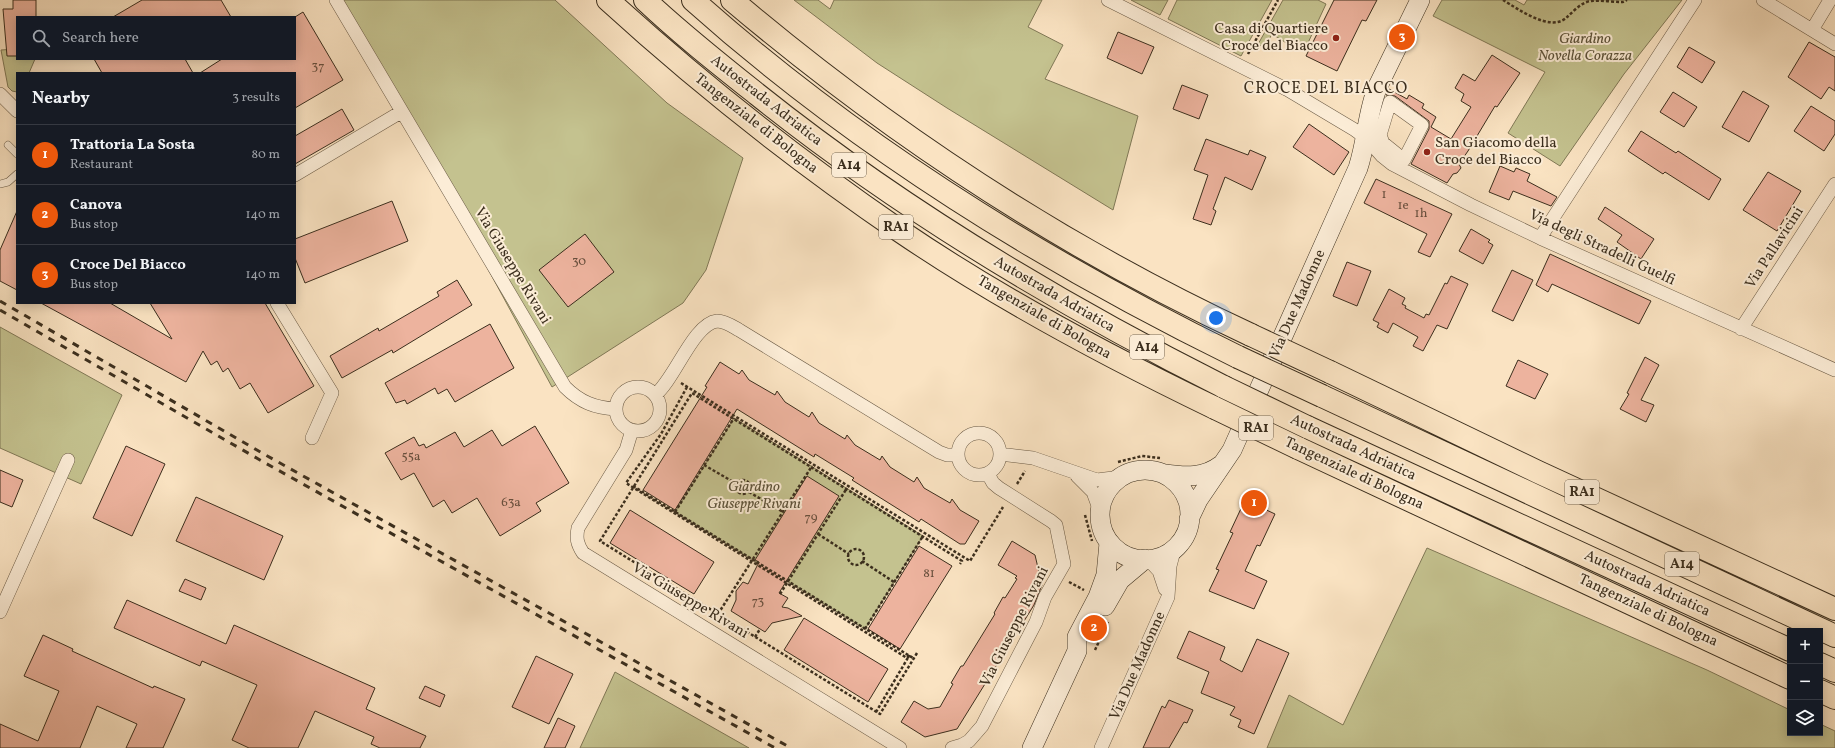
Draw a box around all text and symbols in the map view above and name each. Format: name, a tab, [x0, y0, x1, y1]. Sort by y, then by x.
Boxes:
search box	[16, 16, 296, 60]
place label: Casa di Quartiere Croce del Biacco	[1214, 19, 1328, 57]
pin: 3	[1389, 22, 1415, 52]
icon: search	[30, 27, 52, 49]
text: Search here	[62, 28, 139, 49]
park label: Giardino Novella Corazza	[1538, 29, 1632, 67]
marker: Casa di Quartiere Croce del Biacco	[1331, 33, 1341, 43]
street label: Autostrada Adriatica	[706, 51, 826, 151]
house number: 37	[312, 58, 324, 76]
street label: Tangenziale di Bologna	[690, 69, 822, 179]
district label: CROCE DEL BIACCO	[1244, 78, 1408, 100]
text: Nearby	[32, 87, 90, 110]
text: 3 results	[232, 89, 280, 107]
place label: San Giacomo della Croce del Biacco	[1435, 133, 1557, 171]
text: Trattoria La Sosta	[70, 135, 195, 156]
text: 1	[42, 146, 48, 164]
text: 80 m	[251, 146, 280, 164]
marker: San Giacomo della Croce del Biacco	[1422, 147, 1432, 157]
road number: A14	[832, 153, 866, 177]
text: Restaurant	[70, 156, 133, 174]
house number: 1	[1381, 186, 1387, 204]
text: Canova	[70, 195, 122, 216]
house number: 1e	[1397, 197, 1409, 215]
street label: Via Pallavicini	[1741, 203, 1809, 293]
street label: Via Giuseppe Rivani	[469, 204, 555, 328]
house number: 1h	[1415, 205, 1428, 223]
street label: Via degli Stradelli Guelfi	[1525, 205, 1679, 291]
text: 2	[42, 206, 48, 224]
text: 140 m	[246, 206, 280, 224]
road number: RA1	[879, 215, 913, 239]
text: Bus stop	[70, 216, 118, 234]
street label: Via Due Madonne	[1265, 246, 1331, 362]
street label: Autostrada Adriatica	[989, 252, 1119, 338]
house number: 30	[572, 253, 586, 271]
text: Croce Del Biacco	[70, 255, 186, 276]
text: 3	[42, 266, 48, 284]
text: 140 m	[246, 266, 280, 284]
street label: Tangenziale di Bologna	[973, 271, 1115, 365]
text: Bus stop	[70, 276, 118, 294]
your location	[1206, 308, 1226, 328]
road number: A14	[1130, 335, 1164, 359]
street label: Autostrada Adriatica	[1287, 410, 1419, 486]
road number: RA1	[1239, 416, 1273, 440]
street label: Tangenziale di Bologna	[1281, 432, 1427, 516]
house number: 55a	[402, 448, 420, 466]
park label: Giardino Giuseppe Rivani	[707, 477, 801, 515]
road number: RA1	[1565, 480, 1599, 504]
pin: 1	[1241, 488, 1267, 518]
house number: 63a	[501, 494, 521, 512]
house number: 79	[805, 509, 818, 527]
street label: Autostrada Adriatica	[1581, 546, 1713, 622]
road number: A14	[1665, 552, 1699, 576]
street label: Via Giuseppe Rivani	[628, 558, 752, 644]
street label: Via Giuseppe Rivani	[975, 563, 1055, 691]
house number: 81	[923, 565, 935, 583]
street label: Tangenziale di Bologna	[1575, 569, 1721, 653]
house number: 73	[752, 593, 765, 611]
street label: Via Due Madonne	[1105, 608, 1171, 724]
pin: 2	[1081, 613, 1107, 643]
map controls	[1787, 628, 1823, 736]
button: +	[1787, 628, 1823, 664]
button: −	[1787, 664, 1823, 700]
button: layers	[1787, 700, 1823, 736]

